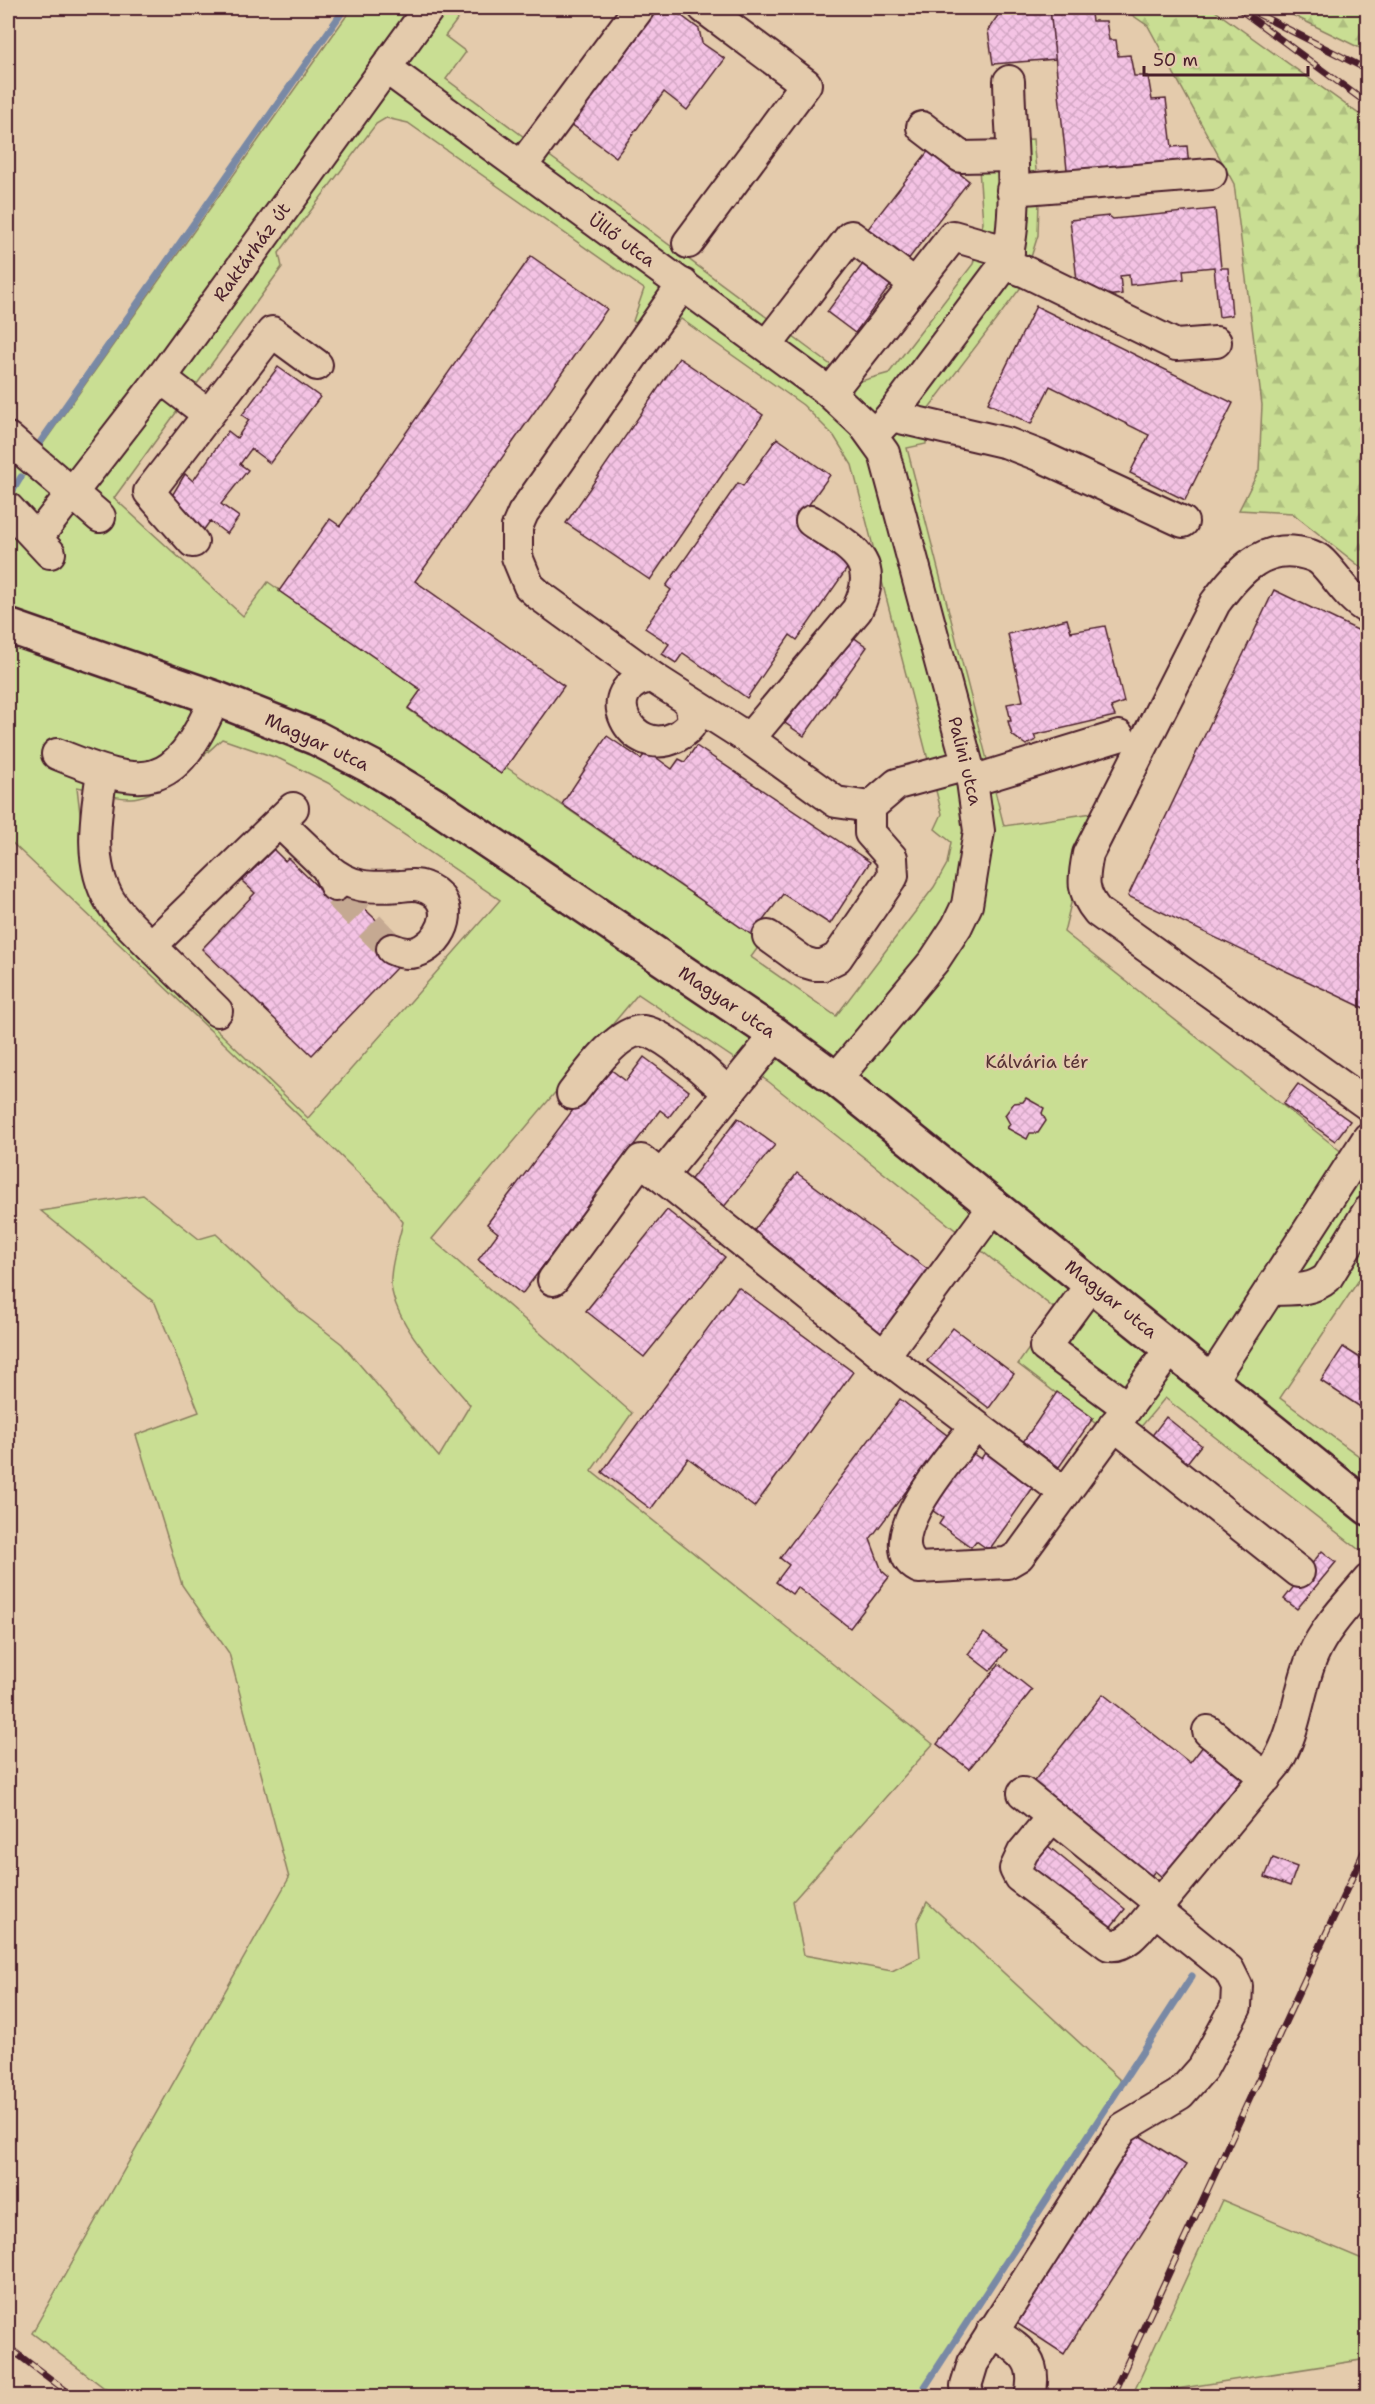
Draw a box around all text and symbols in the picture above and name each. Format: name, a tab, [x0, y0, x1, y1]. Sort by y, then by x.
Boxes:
scale bar	[1144, 39, 1308, 77]
text: 50 m	[1153, 48, 1198, 72]
street label: Raktárház út	[208, 198, 296, 306]
street label: Üllő utca	[584, 208, 660, 272]
street label: Magyar utca	[261, 707, 373, 777]
street label: Palini utca	[942, 714, 988, 808]
street label: Magyar utca	[674, 961, 780, 1043]
park label: Kálvária tér	[985, 1050, 1089, 1074]
street label: Magyar utca	[1060, 1254, 1162, 1344]

